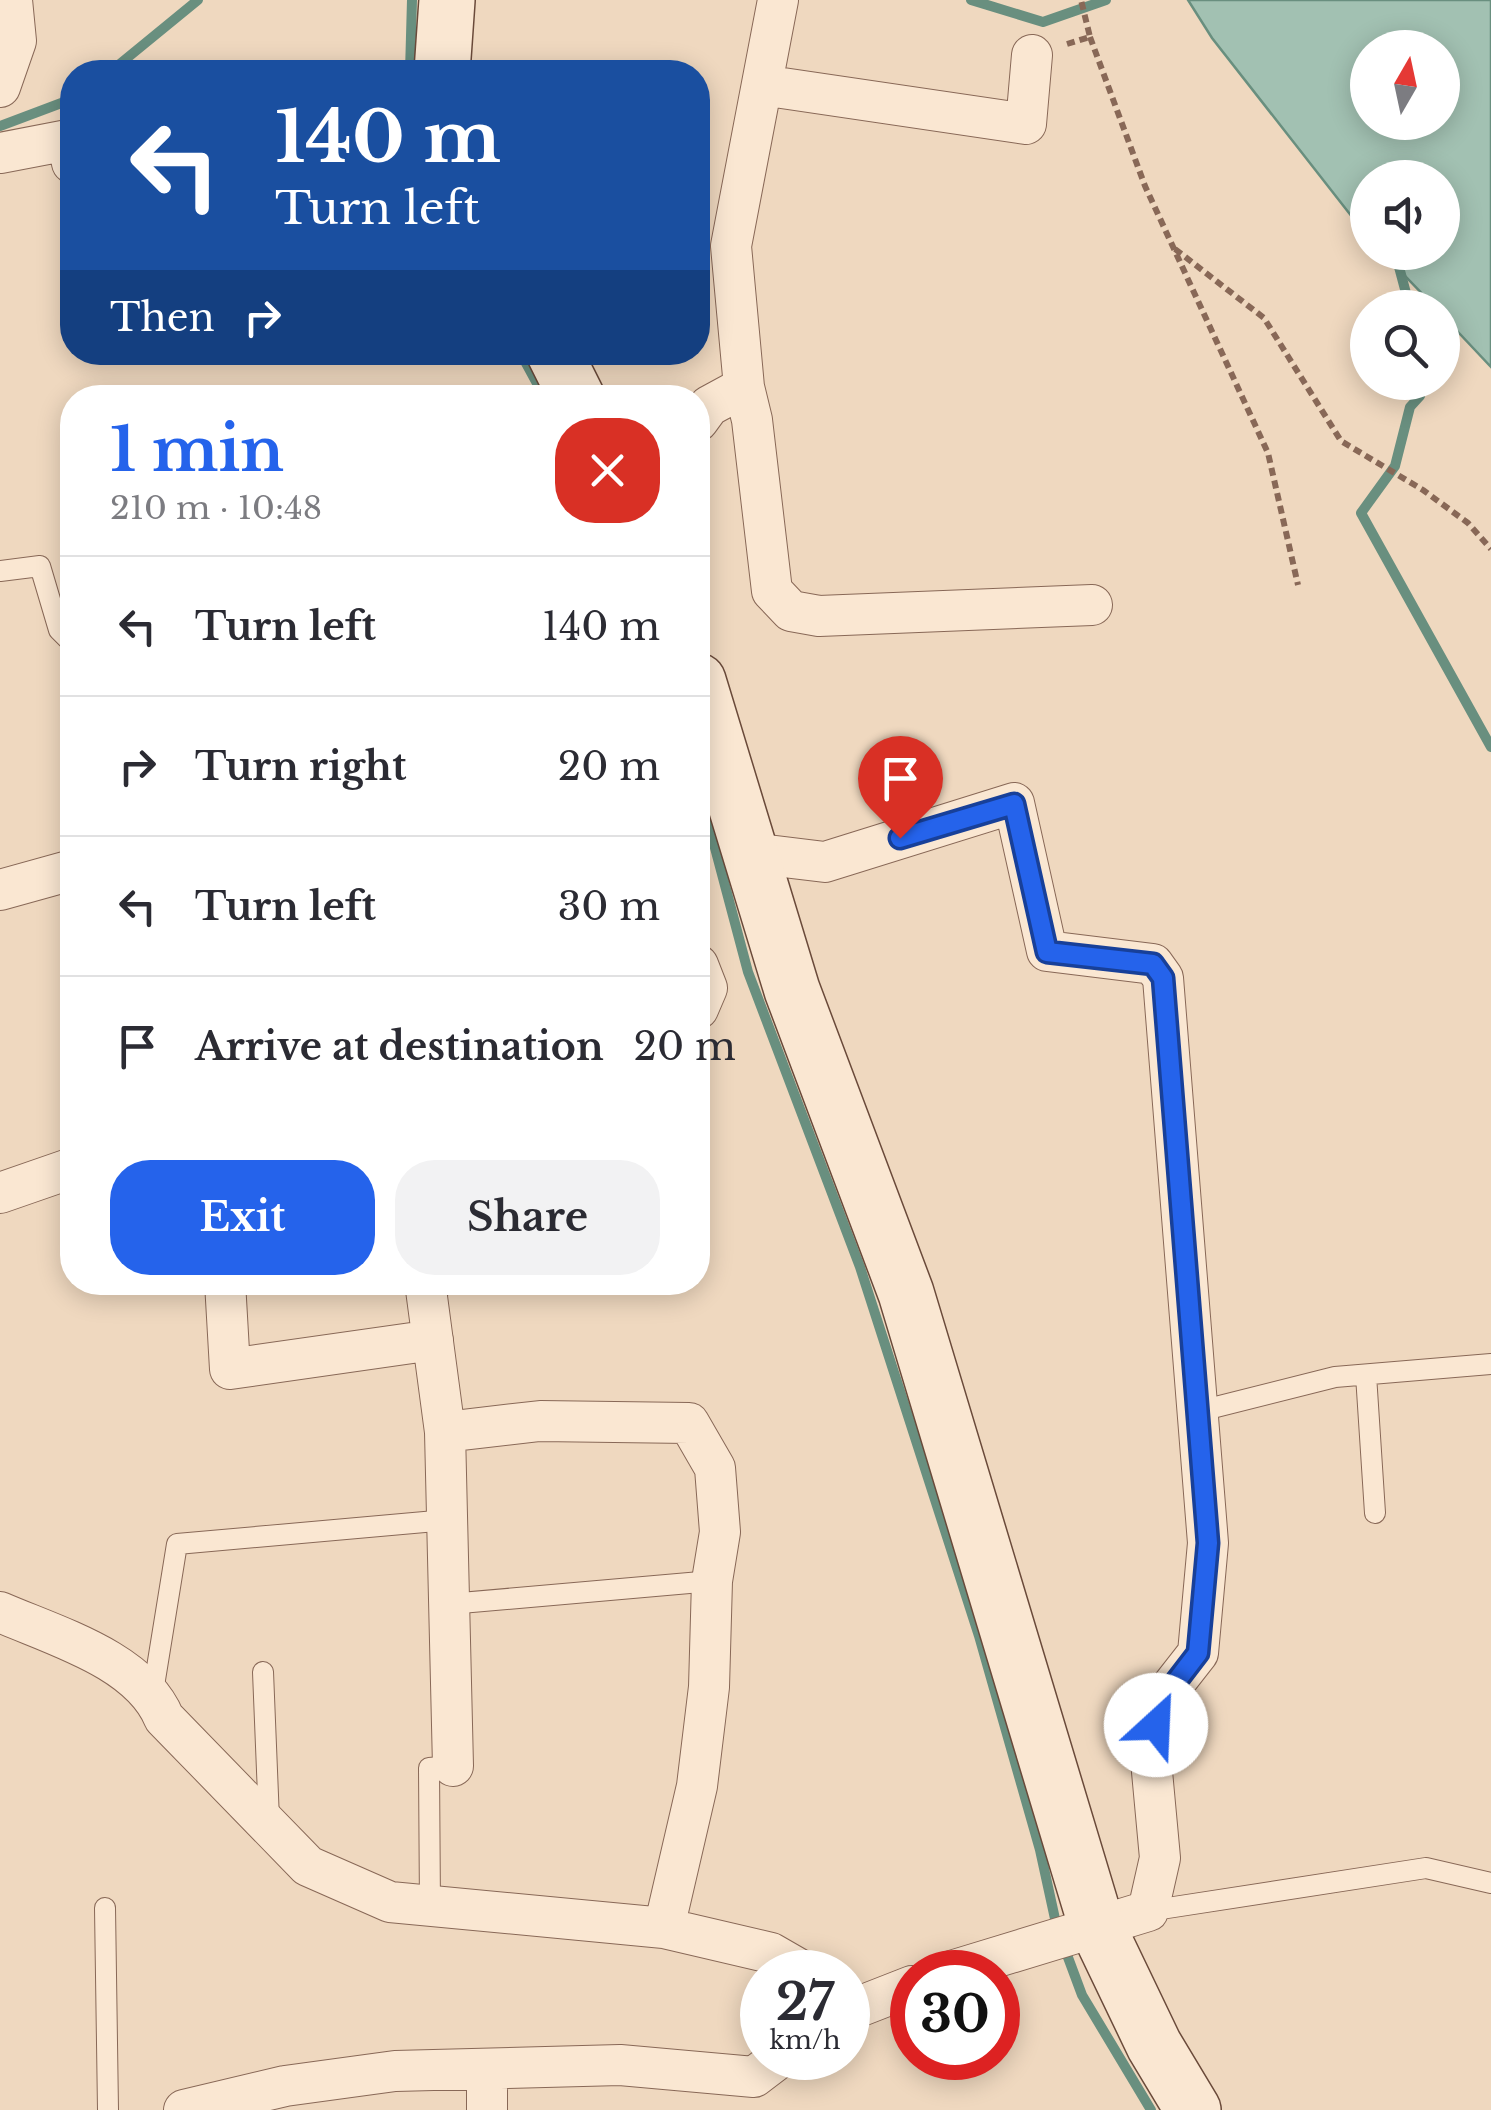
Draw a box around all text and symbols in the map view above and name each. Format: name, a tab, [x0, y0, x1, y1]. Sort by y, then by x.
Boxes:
north arrow	[1350, 30, 1460, 140]
map controls	[1350, 30, 1460, 400]
text: 140 m	[275, 94, 501, 181]
icon: left	[110, 100, 240, 230]
button: sound	[1350, 160, 1460, 270]
text: Turn left	[275, 180, 480, 236]
icon: right	[235, 290, 290, 345]
button: search	[1350, 290, 1460, 400]
text: Then	[110, 294, 215, 341]
text: 1 min	[110, 413, 284, 487]
button: close	[555, 418, 660, 523]
text: 210 m · 10:48	[110, 488, 322, 528]
icon: left	[110, 599, 165, 654]
text: Turn left	[195, 603, 376, 650]
text: 140 m	[542, 603, 660, 650]
pin	[858, 736, 943, 839]
icon: right	[110, 739, 165, 794]
text: Turn right	[195, 743, 406, 790]
text: 20 m	[558, 743, 660, 790]
icon: arrive	[873, 751, 928, 806]
icon: left	[110, 879, 165, 934]
text: Turn left	[195, 883, 376, 930]
text: 30 m	[558, 883, 660, 930]
icon: arrive	[110, 1019, 165, 1074]
text: Arrive at destination	[195, 1023, 604, 1070]
text: 20 m	[634, 1023, 736, 1070]
button: Exit	[110, 1160, 375, 1275]
button: Share	[395, 1160, 660, 1275]
position arrow	[1104, 1673, 1208, 1777]
speed limit sign: 30	[890, 1950, 1020, 2080]
text: 27	[776, 1971, 834, 2034]
text: km/h	[770, 2025, 840, 2056]

